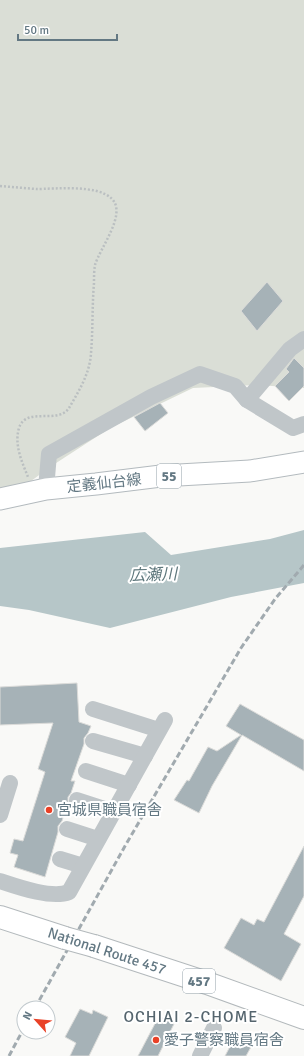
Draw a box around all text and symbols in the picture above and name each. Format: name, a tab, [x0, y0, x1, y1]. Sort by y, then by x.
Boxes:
scale bar	[18, 16, 117, 42]
text: 50 m	[24, 23, 49, 38]
road number: 55	[157, 464, 181, 488]
street label: 定義仙台線	[66, 470, 142, 496]
water label: 広瀬川	[129, 564, 179, 586]
place label: 宮城県職員宿舎	[57, 801, 162, 819]
marker: 宮城県職員宿舎	[44, 805, 54, 815]
street label: National Route 457	[46, 923, 168, 979]
road number: 457	[183, 969, 215, 993]
north arrow	[16, 1000, 56, 1040]
district label: OCHIAI 2-CHOME	[124, 1007, 258, 1027]
text: N	[20, 1009, 35, 1022]
place label: 愛子警察職員宿舎	[164, 1031, 284, 1049]
marker: 愛子警察職員宿舎	[151, 1035, 161, 1045]

